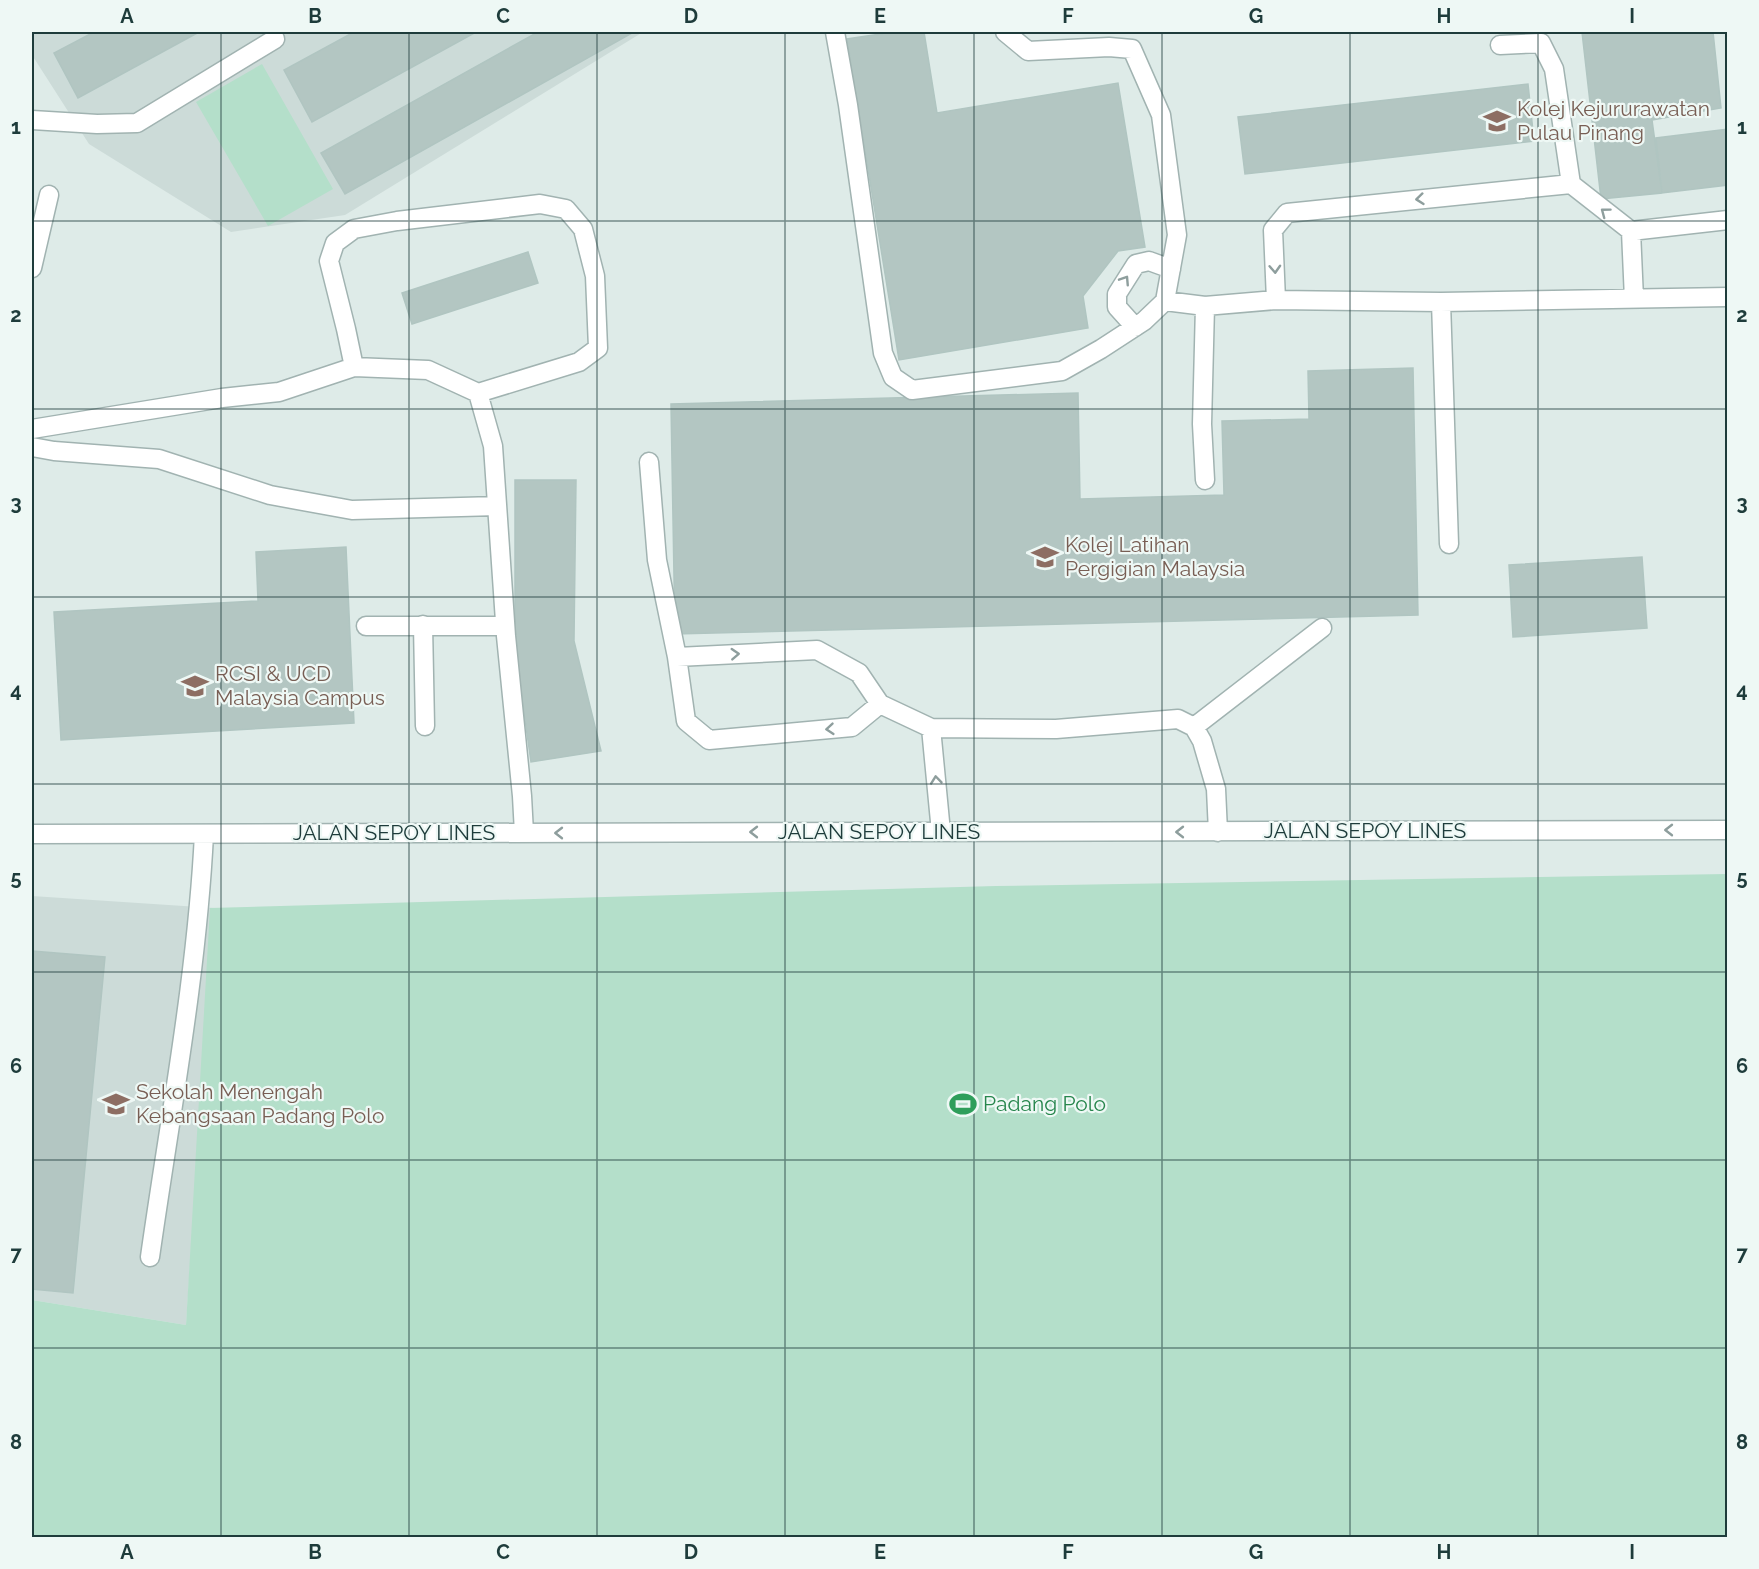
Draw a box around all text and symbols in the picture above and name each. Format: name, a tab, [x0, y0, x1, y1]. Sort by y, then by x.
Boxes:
text: A	[120, 4, 134, 28]
text: B	[308, 4, 322, 28]
text: C	[496, 4, 510, 28]
text: D	[684, 4, 698, 28]
text: E	[874, 4, 886, 28]
text: F	[1062, 4, 1074, 28]
text: G	[1249, 4, 1263, 28]
text: H	[1437, 4, 1451, 28]
text: I	[1629, 4, 1635, 28]
place label: Kolej Kejururawatan Pulau Pinang	[1517, 96, 1710, 145]
school or university icon: Kolej Kejururawatan Pulau Pinang	[1482, 106, 1512, 136]
text: 1	[11, 115, 21, 139]
text: 1	[1737, 115, 1747, 139]
one-way arrow	[1415, 192, 1425, 205]
one-way arrow	[1600, 208, 1611, 219]
one-way arrow	[1268, 264, 1281, 273]
one-way arrow	[1118, 276, 1130, 286]
text: 2	[10, 303, 22, 327]
text: 2	[1736, 303, 1748, 327]
text: 3	[10, 491, 22, 515]
text: 3	[1736, 491, 1748, 515]
place label: Kolej Latihan Pergigian Malaysia	[1065, 532, 1245, 581]
school or university icon: Kolej Latihan Pergigian Malaysia	[1030, 542, 1060, 572]
one-way arrow	[731, 648, 740, 661]
place label: RCSI & UCD Malaysia Campus	[215, 661, 385, 710]
school or university icon: RCSI & UCD Malaysia Campus	[180, 671, 210, 701]
text: 4	[10, 678, 22, 702]
text: 4	[1736, 678, 1748, 702]
one-way arrow	[825, 722, 834, 735]
one-way arrow	[930, 775, 943, 784]
street label: JALAN SEPOY LINES	[1264, 818, 1467, 843]
street label: JALAN SEPOY LINES	[778, 819, 981, 844]
street label: JALAN SEPOY LINES	[293, 820, 496, 845]
one-way arrow	[1665, 824, 1674, 836]
one-way arrow	[750, 826, 759, 838]
one-way arrow	[1176, 826, 1185, 838]
one-way arrow	[555, 827, 564, 839]
text: 5	[10, 866, 22, 890]
text: 5	[1736, 866, 1748, 890]
text: 6	[10, 1054, 22, 1078]
text: 6	[1736, 1054, 1748, 1078]
place label: Sekolah Menengah Kebangsaan Padang Polo	[136, 1079, 384, 1128]
school or university icon: Sekolah Menengah Kebangsaan Padang Polo	[101, 1089, 131, 1119]
sports icon: Padang Polo	[948, 1089, 978, 1119]
place label: Padang Polo	[983, 1091, 1106, 1116]
text: 7	[10, 1242, 22, 1266]
text: 7	[1736, 1242, 1748, 1266]
text: 8	[10, 1430, 22, 1454]
text: 8	[1736, 1430, 1748, 1454]
text: A	[120, 1540, 134, 1564]
text: B	[308, 1540, 322, 1564]
text: C	[496, 1540, 510, 1564]
text: D	[684, 1540, 698, 1564]
text: E	[874, 1540, 886, 1564]
text: F	[1062, 1540, 1074, 1564]
text: G	[1249, 1540, 1263, 1564]
text: H	[1437, 1540, 1451, 1564]
text: I	[1629, 1540, 1635, 1564]

